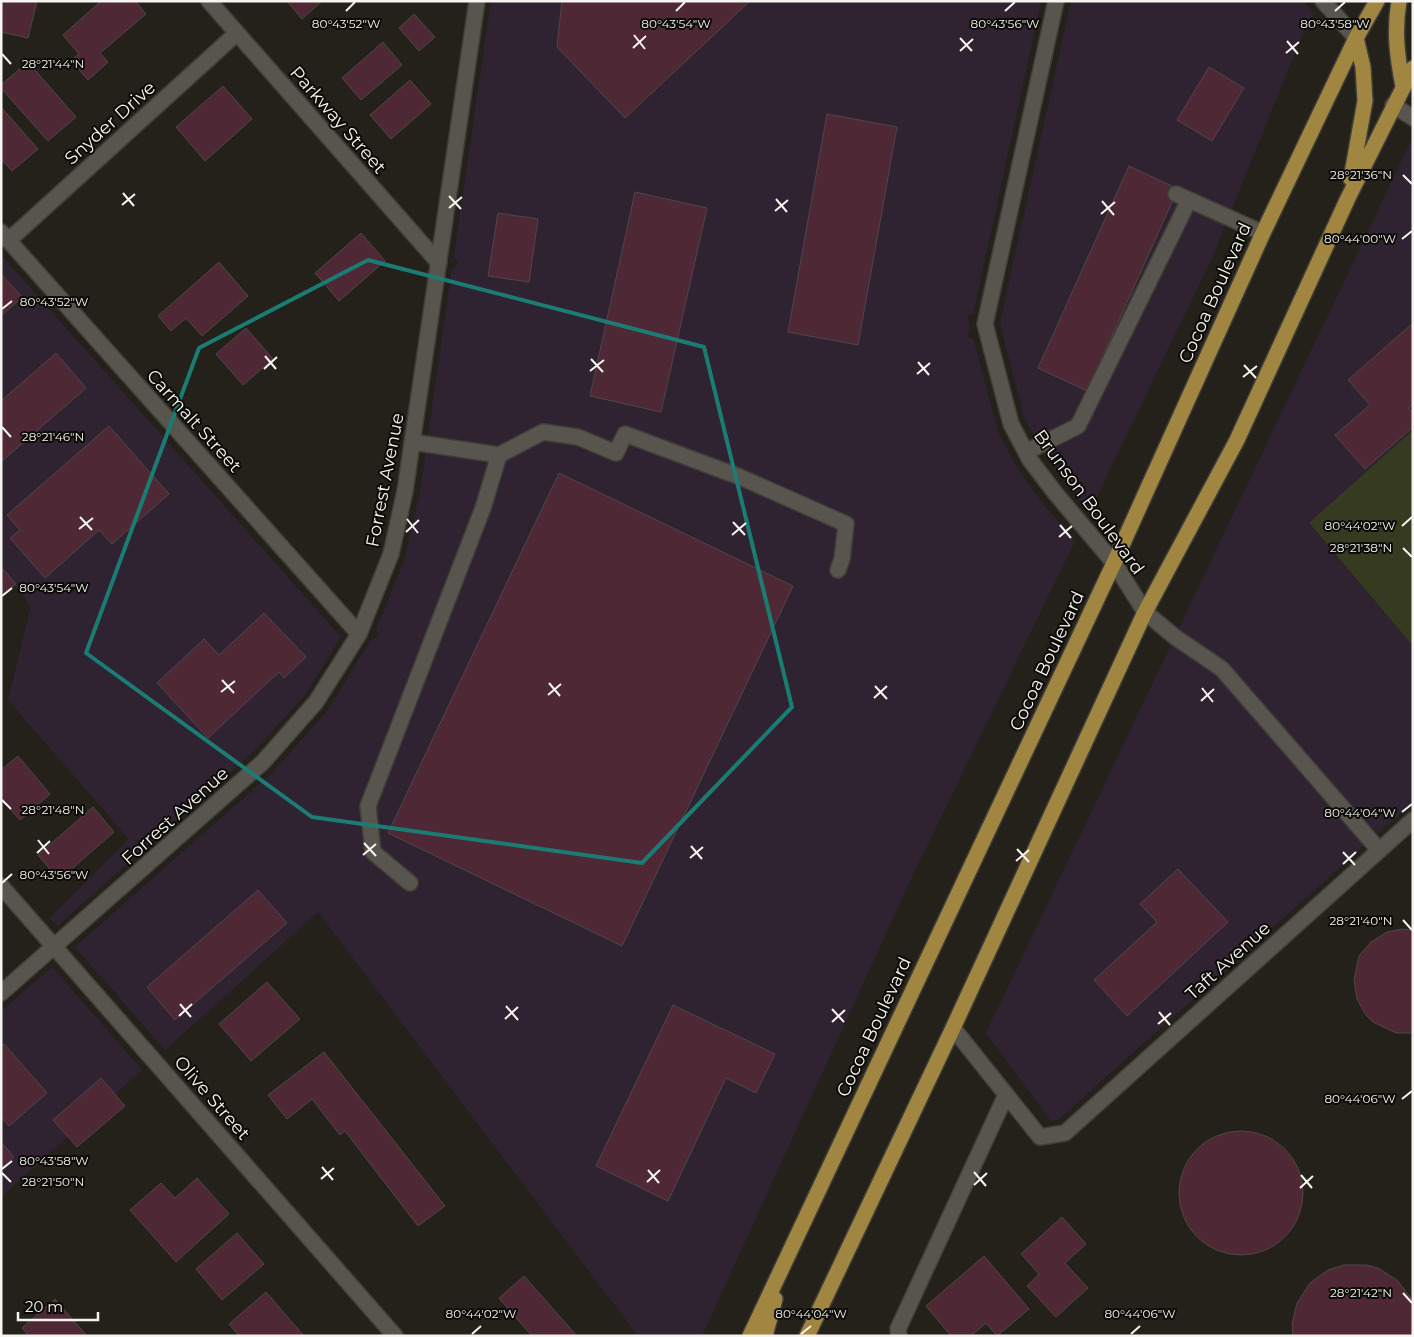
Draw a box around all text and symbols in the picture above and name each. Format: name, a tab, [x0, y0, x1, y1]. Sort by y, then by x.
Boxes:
text: 80°43'52"W	[312, 16, 380, 31]
text: 80°43'54"W	[641, 16, 711, 31]
text: 80°43'56"W	[971, 16, 1039, 31]
text: 80°43'58"W	[1300, 16, 1370, 31]
text: 28°21'44"N	[22, 56, 84, 71]
street label: Parkway Street	[285, 62, 391, 178]
street label: Snyder Drive	[60, 76, 160, 169]
text: 28°21'36"N	[1330, 167, 1392, 182]
street label: Cocoa Boulevard	[1174, 219, 1256, 367]
text: 80°44'00"W	[1324, 231, 1396, 246]
text: 80°43'52"W	[20, 294, 88, 309]
street label: Carmalt Street	[142, 365, 246, 477]
street label: Forrest Avenue	[361, 411, 409, 549]
street label: Brunson Boulevard	[1029, 425, 1149, 579]
text: 28°21'46"N	[22, 429, 84, 444]
text: 80°44'02"W	[1325, 518, 1395, 533]
text: 28°21'38"N	[1330, 540, 1392, 555]
text: 80°43'54"W	[19, 580, 89, 595]
street label: Cocoa Boulevard	[1005, 588, 1089, 734]
street label: Forrest Avenue	[117, 762, 233, 870]
text: 28°21'48"N	[22, 802, 84, 817]
text: 80°44'04"W	[1324, 805, 1396, 820]
text: 80°43'56"W	[20, 867, 88, 882]
text: 28°21'40"N	[1329, 913, 1393, 928]
street label: Taft Avenue	[1181, 917, 1275, 1005]
street label: Cocoa Boulevard	[832, 954, 916, 1100]
street label: Olive Street	[169, 1051, 255, 1145]
text: 80°44'06"W	[1324, 1091, 1396, 1106]
text: 80°43'58"W	[19, 1153, 89, 1168]
text: 28°21'50"N	[22, 1174, 84, 1189]
text: 28°21'42"N	[1330, 1285, 1392, 1300]
scale bar	[18, 1290, 98, 1322]
text: 20 m	[25, 1297, 63, 1316]
text: 80°44'02"W	[446, 1306, 516, 1321]
text: 80°44'04"W	[775, 1306, 847, 1321]
text: 80°44'06"W	[1104, 1306, 1176, 1321]

